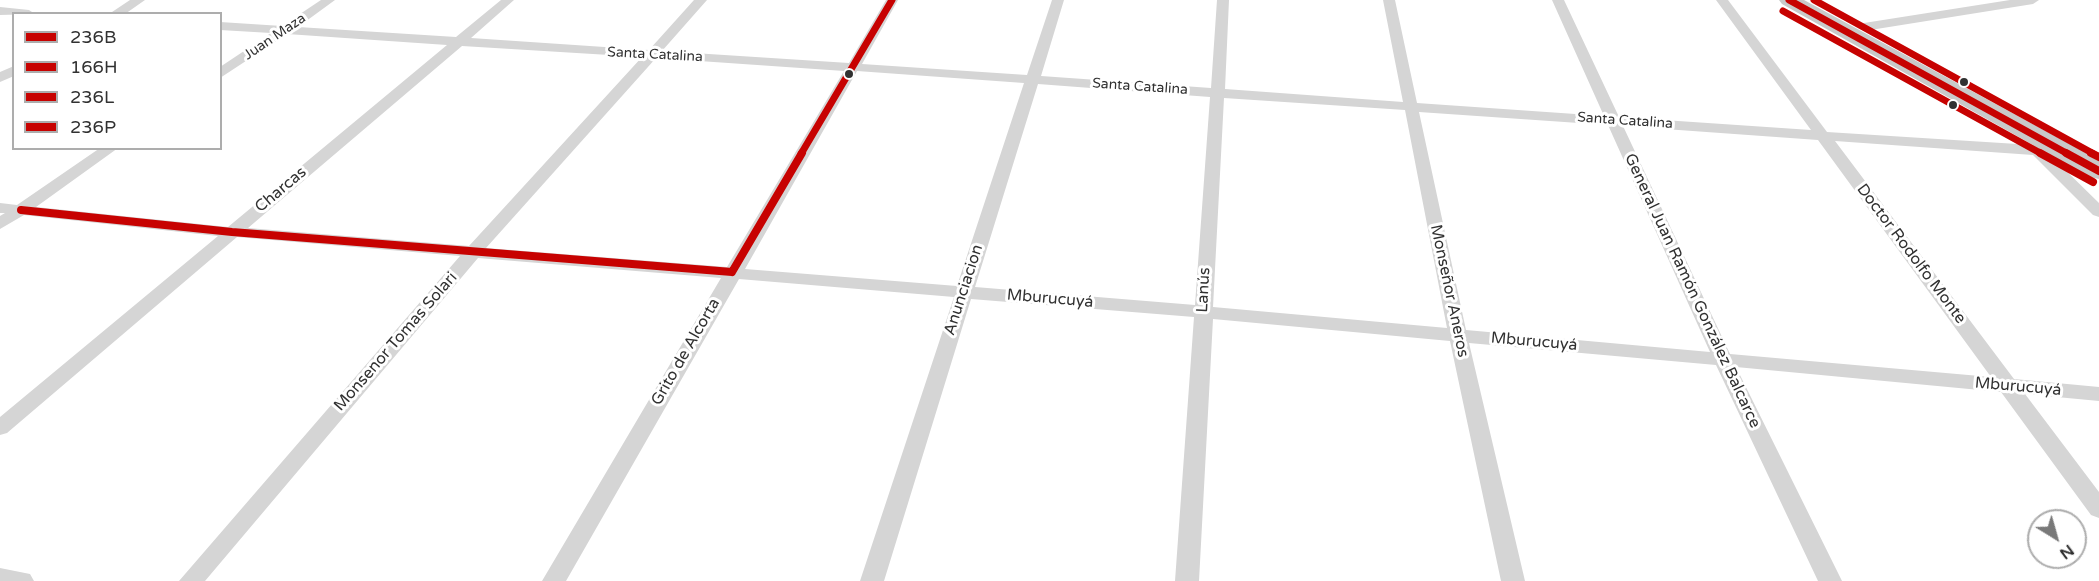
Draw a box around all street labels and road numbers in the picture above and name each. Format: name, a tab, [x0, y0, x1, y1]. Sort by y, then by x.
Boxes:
street label: Juan Maza	[241, 10, 309, 64]
street label: Santa Catalina	[607, 44, 703, 66]
street label: Santa Catalina	[1092, 75, 1188, 99]
street label: Santa Catalina	[1577, 109, 1673, 133]
street label: General Juan Ramón González Balcarce	[1620, 151, 1764, 431]
street label: Charcas	[251, 163, 311, 217]
street label: Doctor Rodolfo Monte	[1852, 180, 1970, 328]
street label: Monseñor Aneros	[1426, 223, 1472, 359]
street label: Anunciacion	[940, 242, 988, 338]
street label: Lanús	[1193, 267, 1215, 313]
street label: Monsenor Tomas Solari	[330, 269, 462, 415]
street label: Mburucuyá	[1006, 286, 1094, 312]
street label: Grito de Alcorta	[648, 295, 724, 409]
street label: Mburucuyá	[1490, 329, 1578, 355]
street label: Mburucuyá	[1974, 374, 2062, 400]

